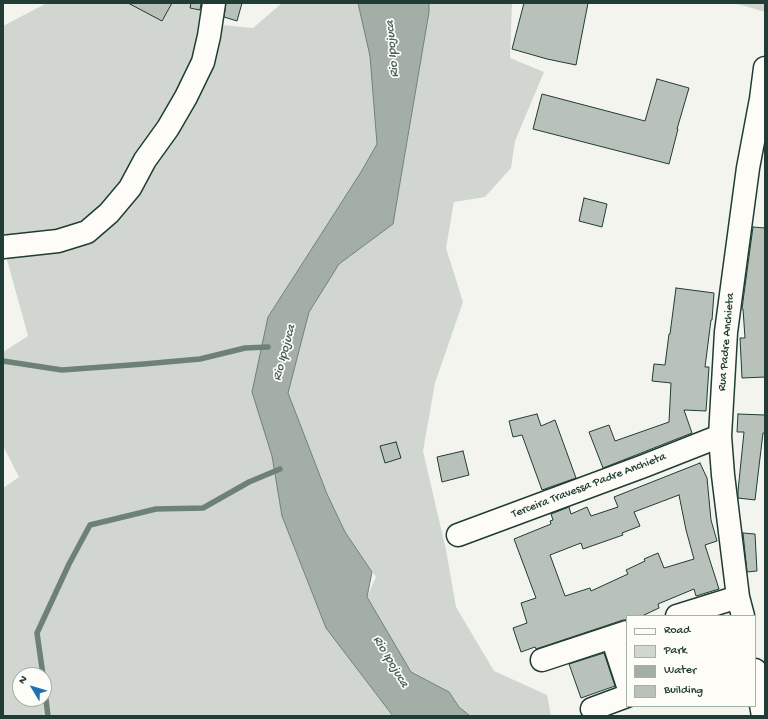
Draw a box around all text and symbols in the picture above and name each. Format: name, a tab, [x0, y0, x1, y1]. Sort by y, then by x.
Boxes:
water label: Rio Ipojuca	[383, 20, 403, 78]
street label: Rua Padre Anchieta	[716, 292, 738, 392]
water label: Rio Ipojuca	[270, 323, 300, 383]
street label: Terceira Travessa Padre Anchieta	[510, 450, 668, 522]
legend	[626, 615, 756, 707]
text: Road	[664, 624, 690, 638]
water label: Rio Ipojuca	[369, 633, 411, 691]
text: Park	[664, 644, 687, 658]
text: Water	[664, 664, 696, 678]
north arrow	[12, 667, 52, 707]
text: N	[16, 674, 30, 687]
text: Building	[664, 684, 703, 698]

